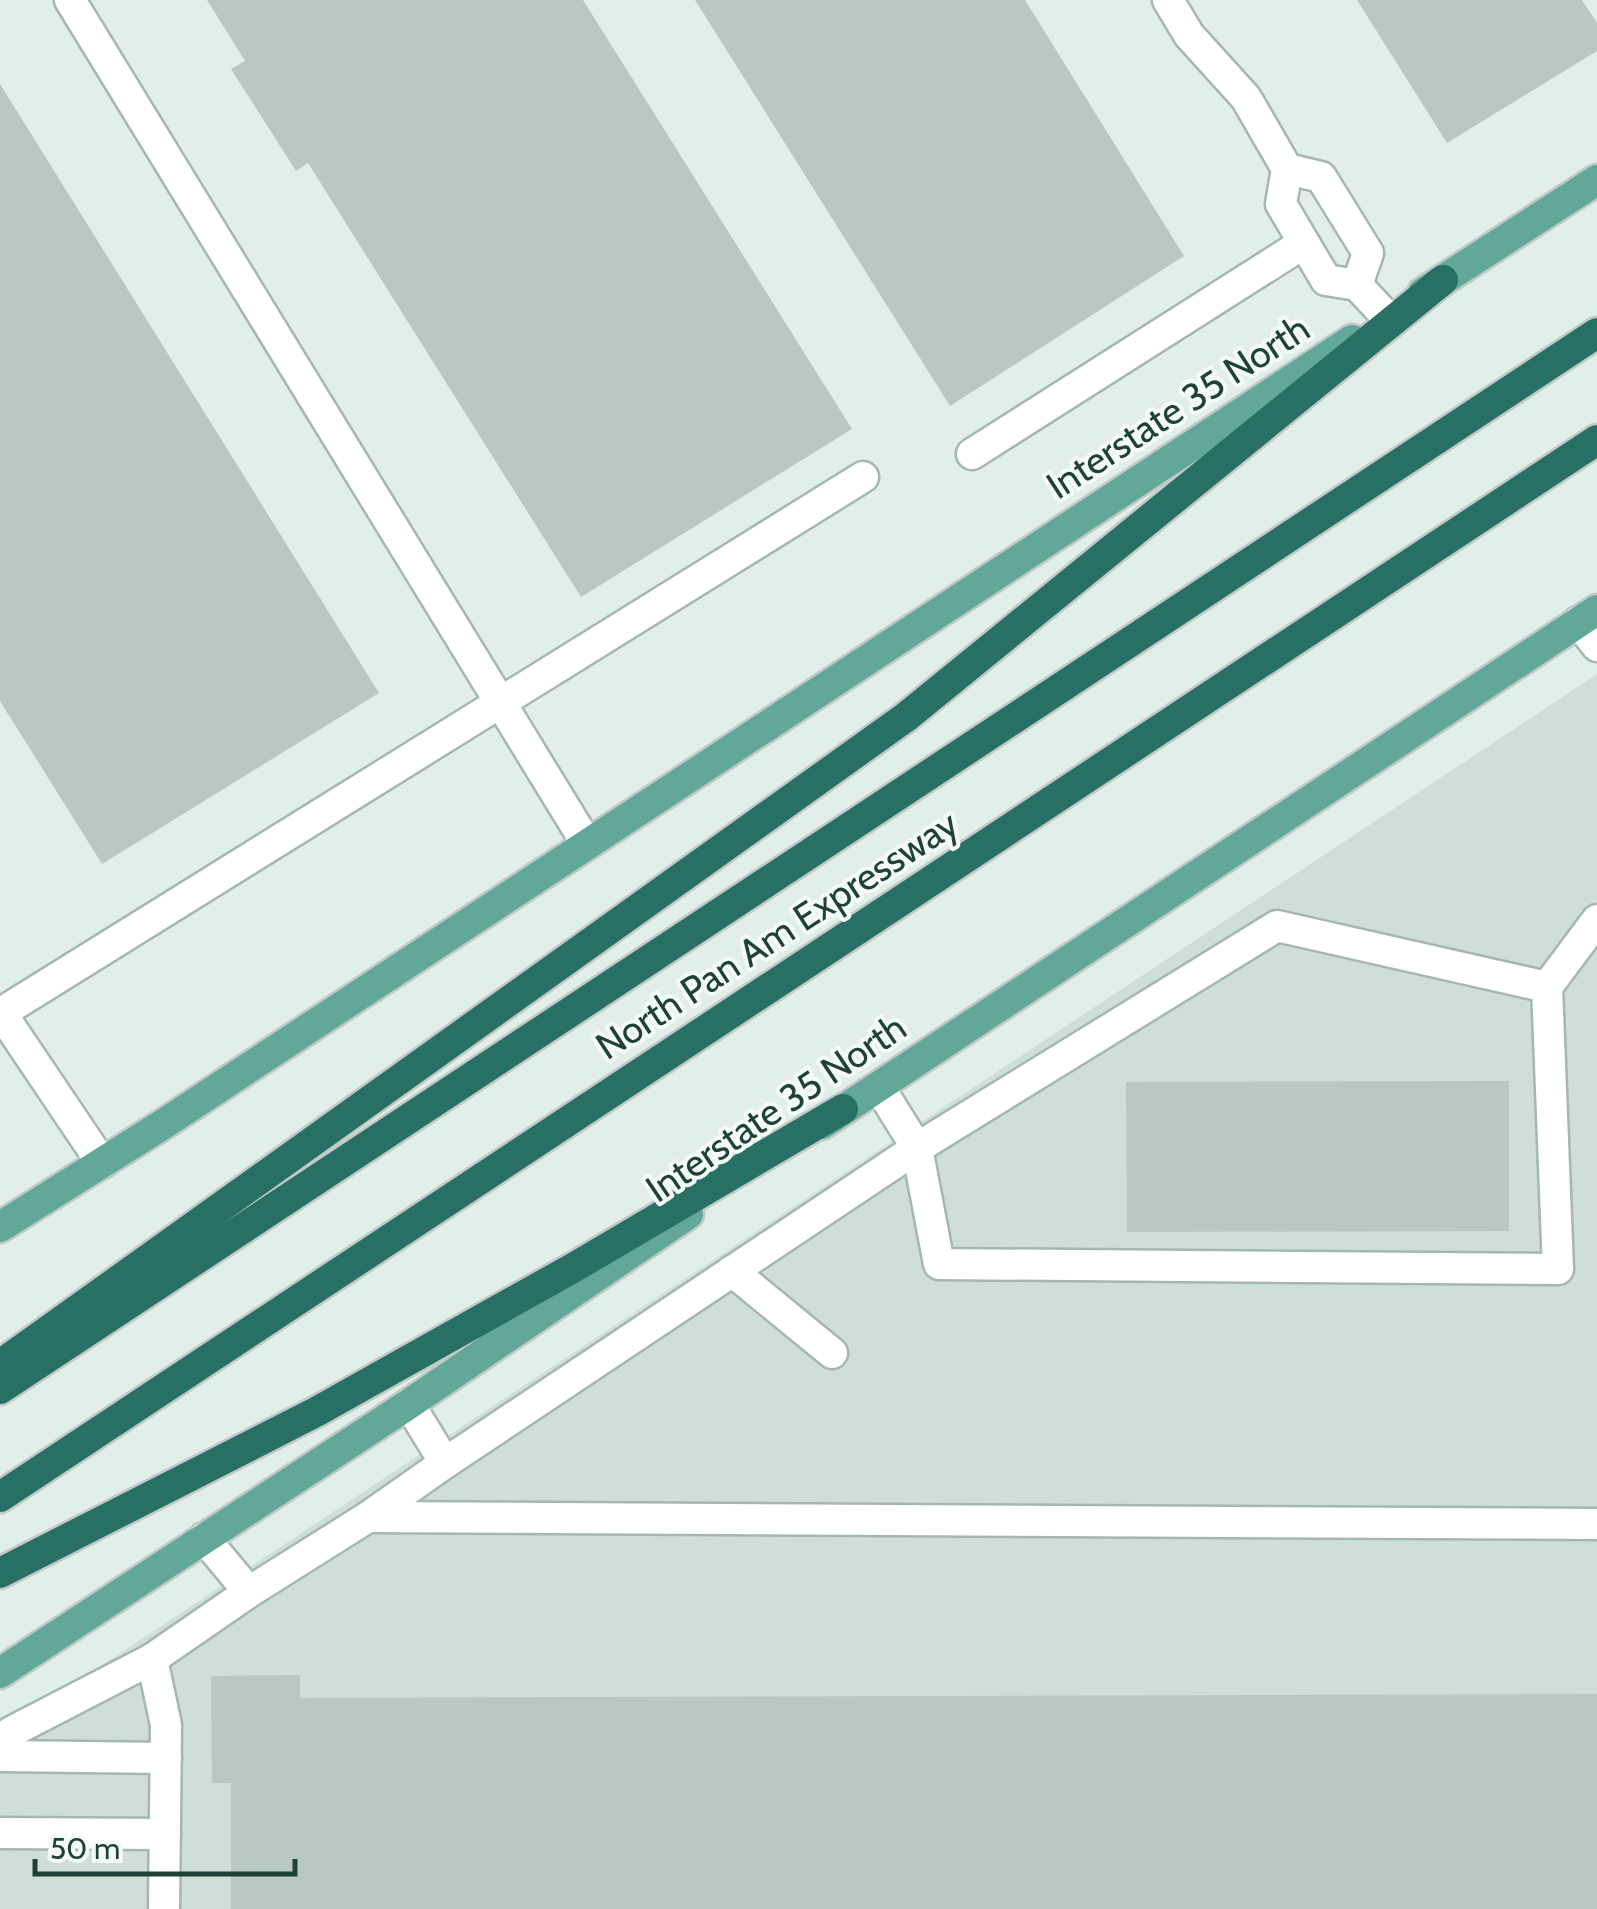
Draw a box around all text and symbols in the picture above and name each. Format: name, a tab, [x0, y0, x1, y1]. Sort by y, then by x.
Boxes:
street label: Interstate 35 North	[1038, 304, 1318, 509]
street label: North Pan Am Expressway	[587, 800, 967, 1069]
street label: Interstate 35 North	[637, 1003, 915, 1212]
scale bar	[35, 1814, 295, 1876]
text: 50 m	[50, 1830, 120, 1867]

